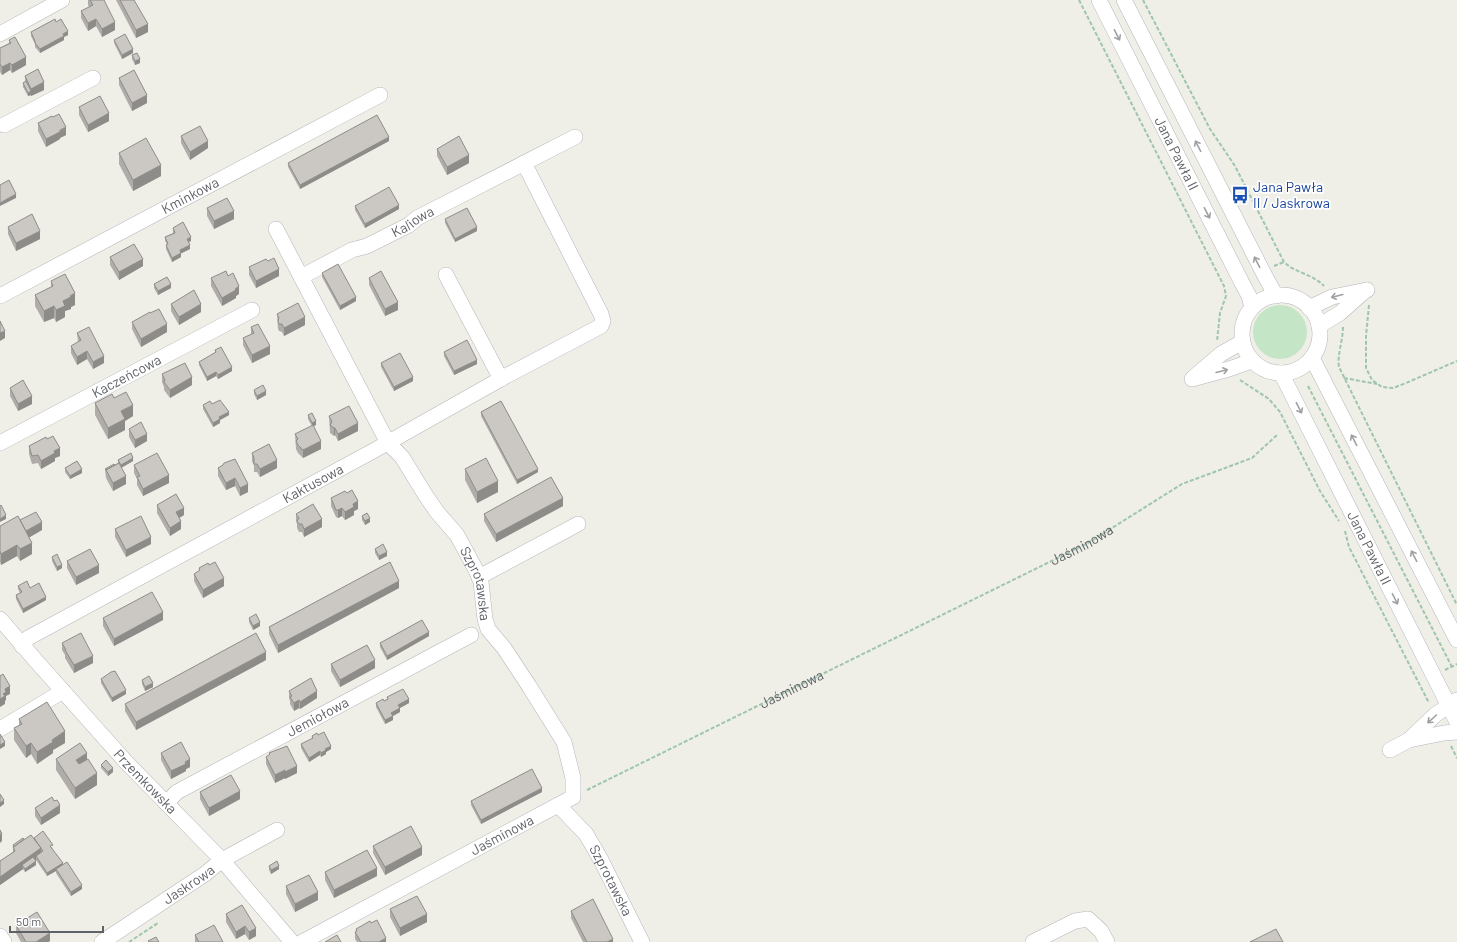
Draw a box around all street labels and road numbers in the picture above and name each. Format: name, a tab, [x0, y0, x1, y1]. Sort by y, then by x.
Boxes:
street label: Jana Pawła II	[1151, 114, 1203, 193]
street label: Kminkowa	[158, 173, 221, 217]
street label: Kaliowa	[388, 202, 436, 241]
street label: Kaczeńcowa	[89, 351, 164, 401]
street label: Kaktusowa	[279, 460, 346, 506]
street label: Jana Pawła II	[1344, 508, 1395, 587]
street label: Jaśminowa	[1047, 521, 1116, 568]
street label: Szprotawska	[457, 543, 494, 621]
street label: Jaśminowa	[757, 666, 826, 712]
street label: Jemiołowa	[284, 693, 351, 740]
street label: Przemkowska	[111, 745, 181, 817]
street label: Jaśminowa	[467, 811, 536, 858]
street label: Szprotawska	[586, 842, 636, 918]
street label: Jaskrowa	[159, 861, 218, 907]

